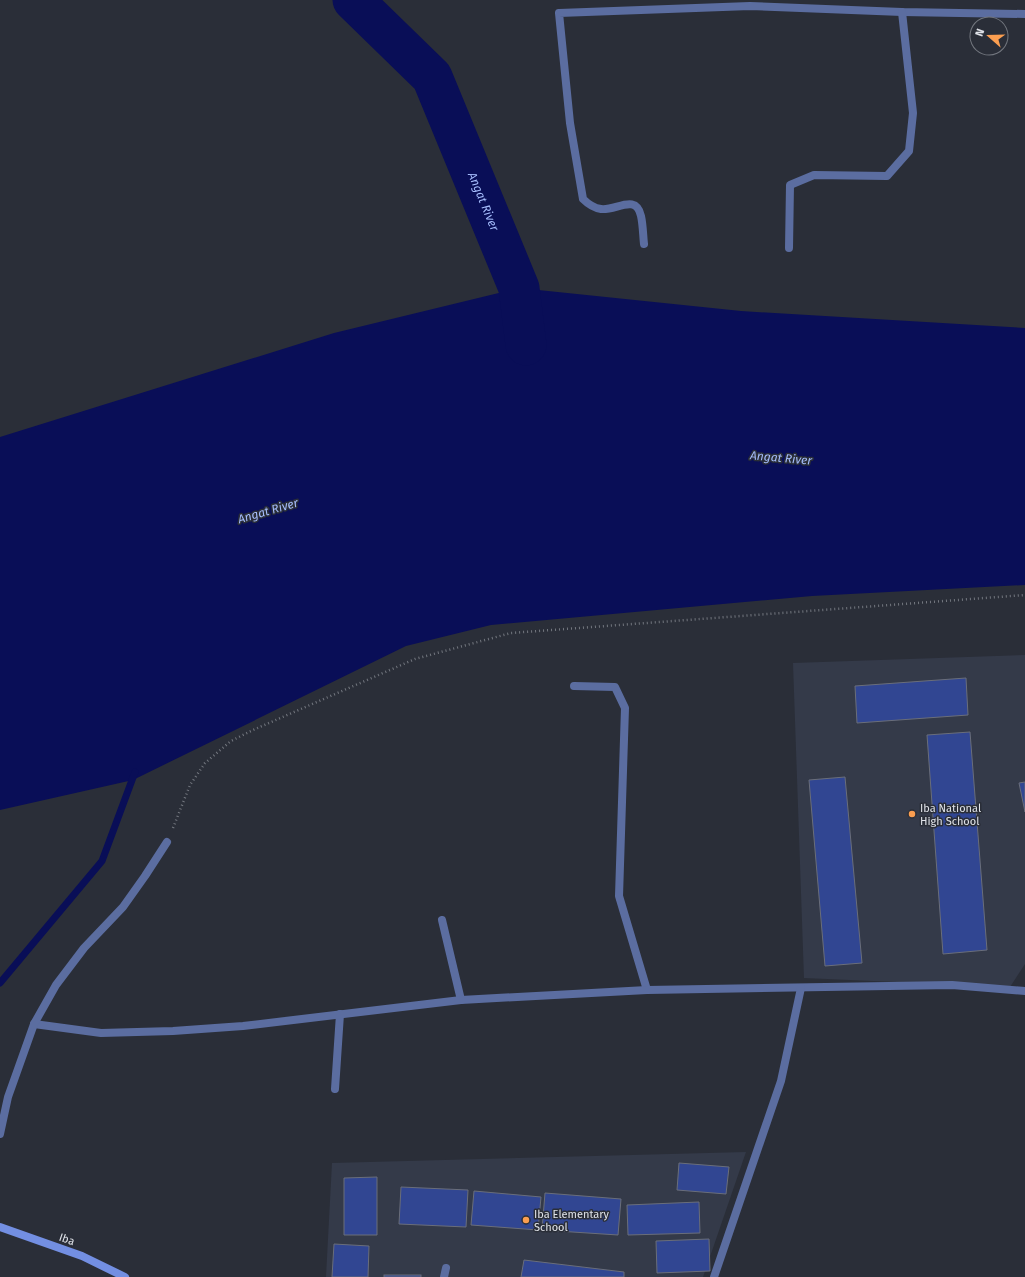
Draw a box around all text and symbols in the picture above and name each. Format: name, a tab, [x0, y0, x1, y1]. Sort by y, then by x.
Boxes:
north arrow	[969, 16, 1009, 56]
text: N	[973, 27, 987, 38]
water label: Angat River	[465, 169, 502, 233]
water label: Angat River	[748, 448, 813, 468]
water label: Angat River	[235, 496, 300, 527]
place label: Iba National High School	[920, 802, 981, 828]
marker: Iba National High School	[907, 809, 917, 819]
place label: Iba Elementary School	[534, 1208, 610, 1234]
marker: Iba Elementary School	[521, 1215, 531, 1225]
street label: Iba	[57, 1231, 76, 1248]

